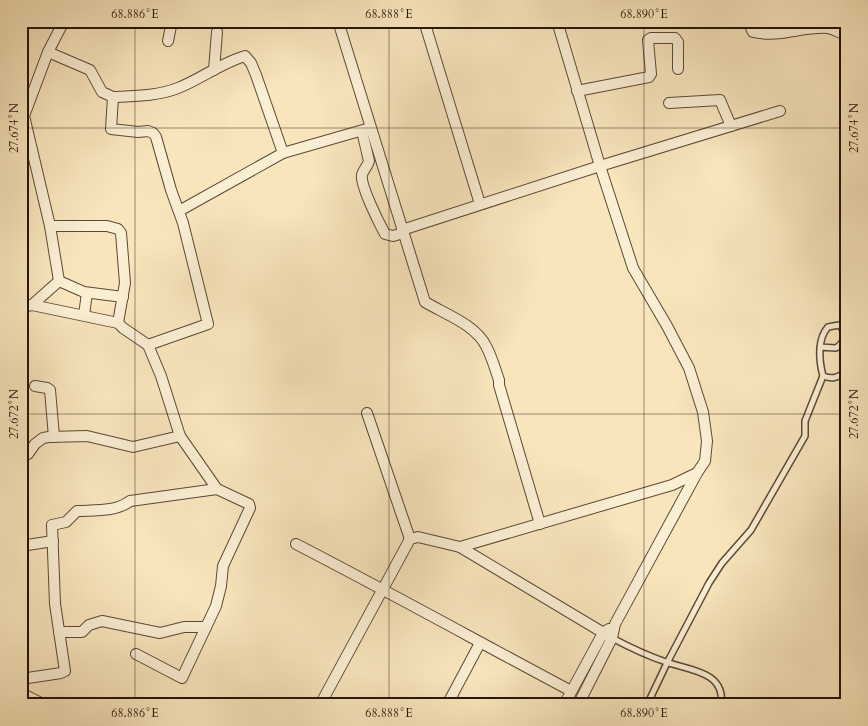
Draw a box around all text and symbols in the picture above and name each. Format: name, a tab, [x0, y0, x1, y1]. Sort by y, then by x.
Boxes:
text: 68.886°E	[111, 6, 159, 22]
text: 68.888°E	[365, 6, 413, 22]
text: 68.890°E	[620, 6, 668, 22]
text: 27.674°N	[6, 102, 22, 153]
text: 27.674°N	[846, 102, 862, 153]
text: 27.672°N	[6, 388, 22, 439]
text: 27.672°N	[846, 388, 862, 439]
text: 68.886°E	[111, 705, 159, 721]
text: 68.888°E	[365, 705, 413, 721]
text: 68.890°E	[620, 705, 668, 721]

